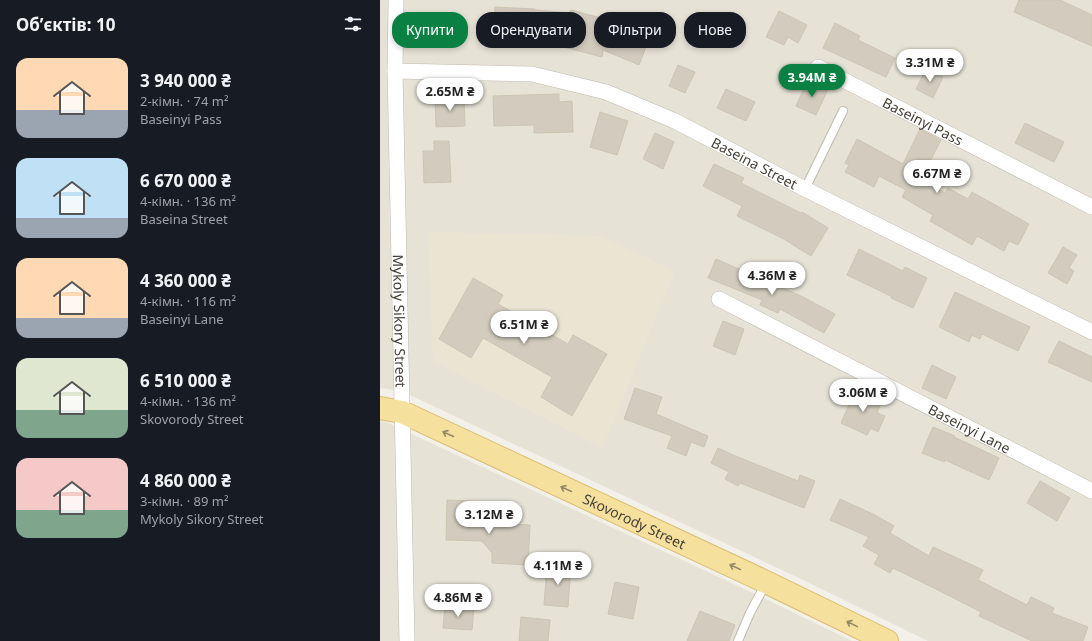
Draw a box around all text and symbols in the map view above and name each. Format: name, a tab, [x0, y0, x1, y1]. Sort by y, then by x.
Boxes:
chip: Купити	[392, 12, 468, 48]
chip: Орендувати	[476, 12, 586, 48]
chip: Фільтри	[594, 12, 676, 48]
chip: Нове	[684, 12, 746, 48]
text: Об’єктів: 10	[16, 13, 115, 36]
icon: filters	[342, 13, 364, 35]
pin: 3.31M ₴	[893, 49, 967, 83]
text: 3.31M ₴	[905, 53, 955, 71]
pin: 3.94M ₴	[775, 64, 849, 98]
text: 3.94M ₴	[787, 68, 837, 86]
text: 3 940 000 ₴	[140, 69, 231, 92]
icon: home	[48, 74, 96, 122]
pin: 2.65M ₴	[413, 78, 487, 112]
text: 2.65M ₴	[425, 82, 475, 100]
text: 2-кімн. · 74 m²	[140, 92, 229, 110]
street label: Baseinyi Pass	[880, 92, 967, 149]
text: Baseinyi Pass	[140, 110, 222, 128]
street label: Baseina Street	[708, 132, 801, 193]
pin: 6.67M ₴	[900, 160, 974, 194]
text: 6.67M ₴	[912, 164, 962, 182]
text: 6 670 000 ₴	[140, 169, 231, 192]
icon: home	[48, 174, 96, 222]
text: 4-кімн. · 136 m²	[140, 192, 236, 210]
text: Baseina Street	[140, 210, 228, 228]
street label: Mykoly Sikory Street	[389, 254, 411, 388]
pin: 4.36M ₴	[735, 262, 809, 296]
text: 4.36M ₴	[747, 266, 797, 284]
text: 4 360 000 ₴	[140, 269, 231, 292]
icon: home	[48, 274, 96, 322]
text: 4-кімн. · 116 m²	[140, 292, 236, 310]
text: Baseinyi Lane	[140, 310, 224, 328]
pin: 6.51M ₴	[487, 311, 561, 345]
text: 6.51M ₴	[499, 315, 549, 333]
text: 6 510 000 ₴	[140, 369, 231, 392]
icon: home	[48, 374, 96, 422]
pin: 3.06M ₴	[826, 379, 900, 413]
text: 3.06M ₴	[838, 383, 888, 401]
text: 4-кімн. · 136 m²	[140, 392, 236, 410]
street label: Baseinyi Lane	[925, 399, 1014, 457]
text: Skovorody Street	[140, 410, 243, 428]
one-way arrow	[443, 430, 455, 437]
text: 4 860 000 ₴	[140, 469, 231, 492]
icon: home	[48, 474, 96, 522]
one-way arrow	[561, 485, 573, 492]
street label: Skovorody Street	[580, 488, 689, 553]
text: 3-кімн. · 89 m²	[140, 492, 229, 510]
pin: 3.12M ₴	[452, 501, 526, 535]
text: 3.12M ₴	[464, 505, 514, 523]
text: Mykoly Sikory Street	[140, 510, 264, 528]
pin: 4.11M ₴	[521, 552, 595, 586]
text: 4.11M ₴	[533, 556, 583, 574]
one-way arrow	[729, 563, 741, 570]
pin: 4.86M ₴	[421, 584, 495, 618]
text: 4.86M ₴	[433, 588, 483, 606]
one-way arrow	[846, 620, 858, 627]

